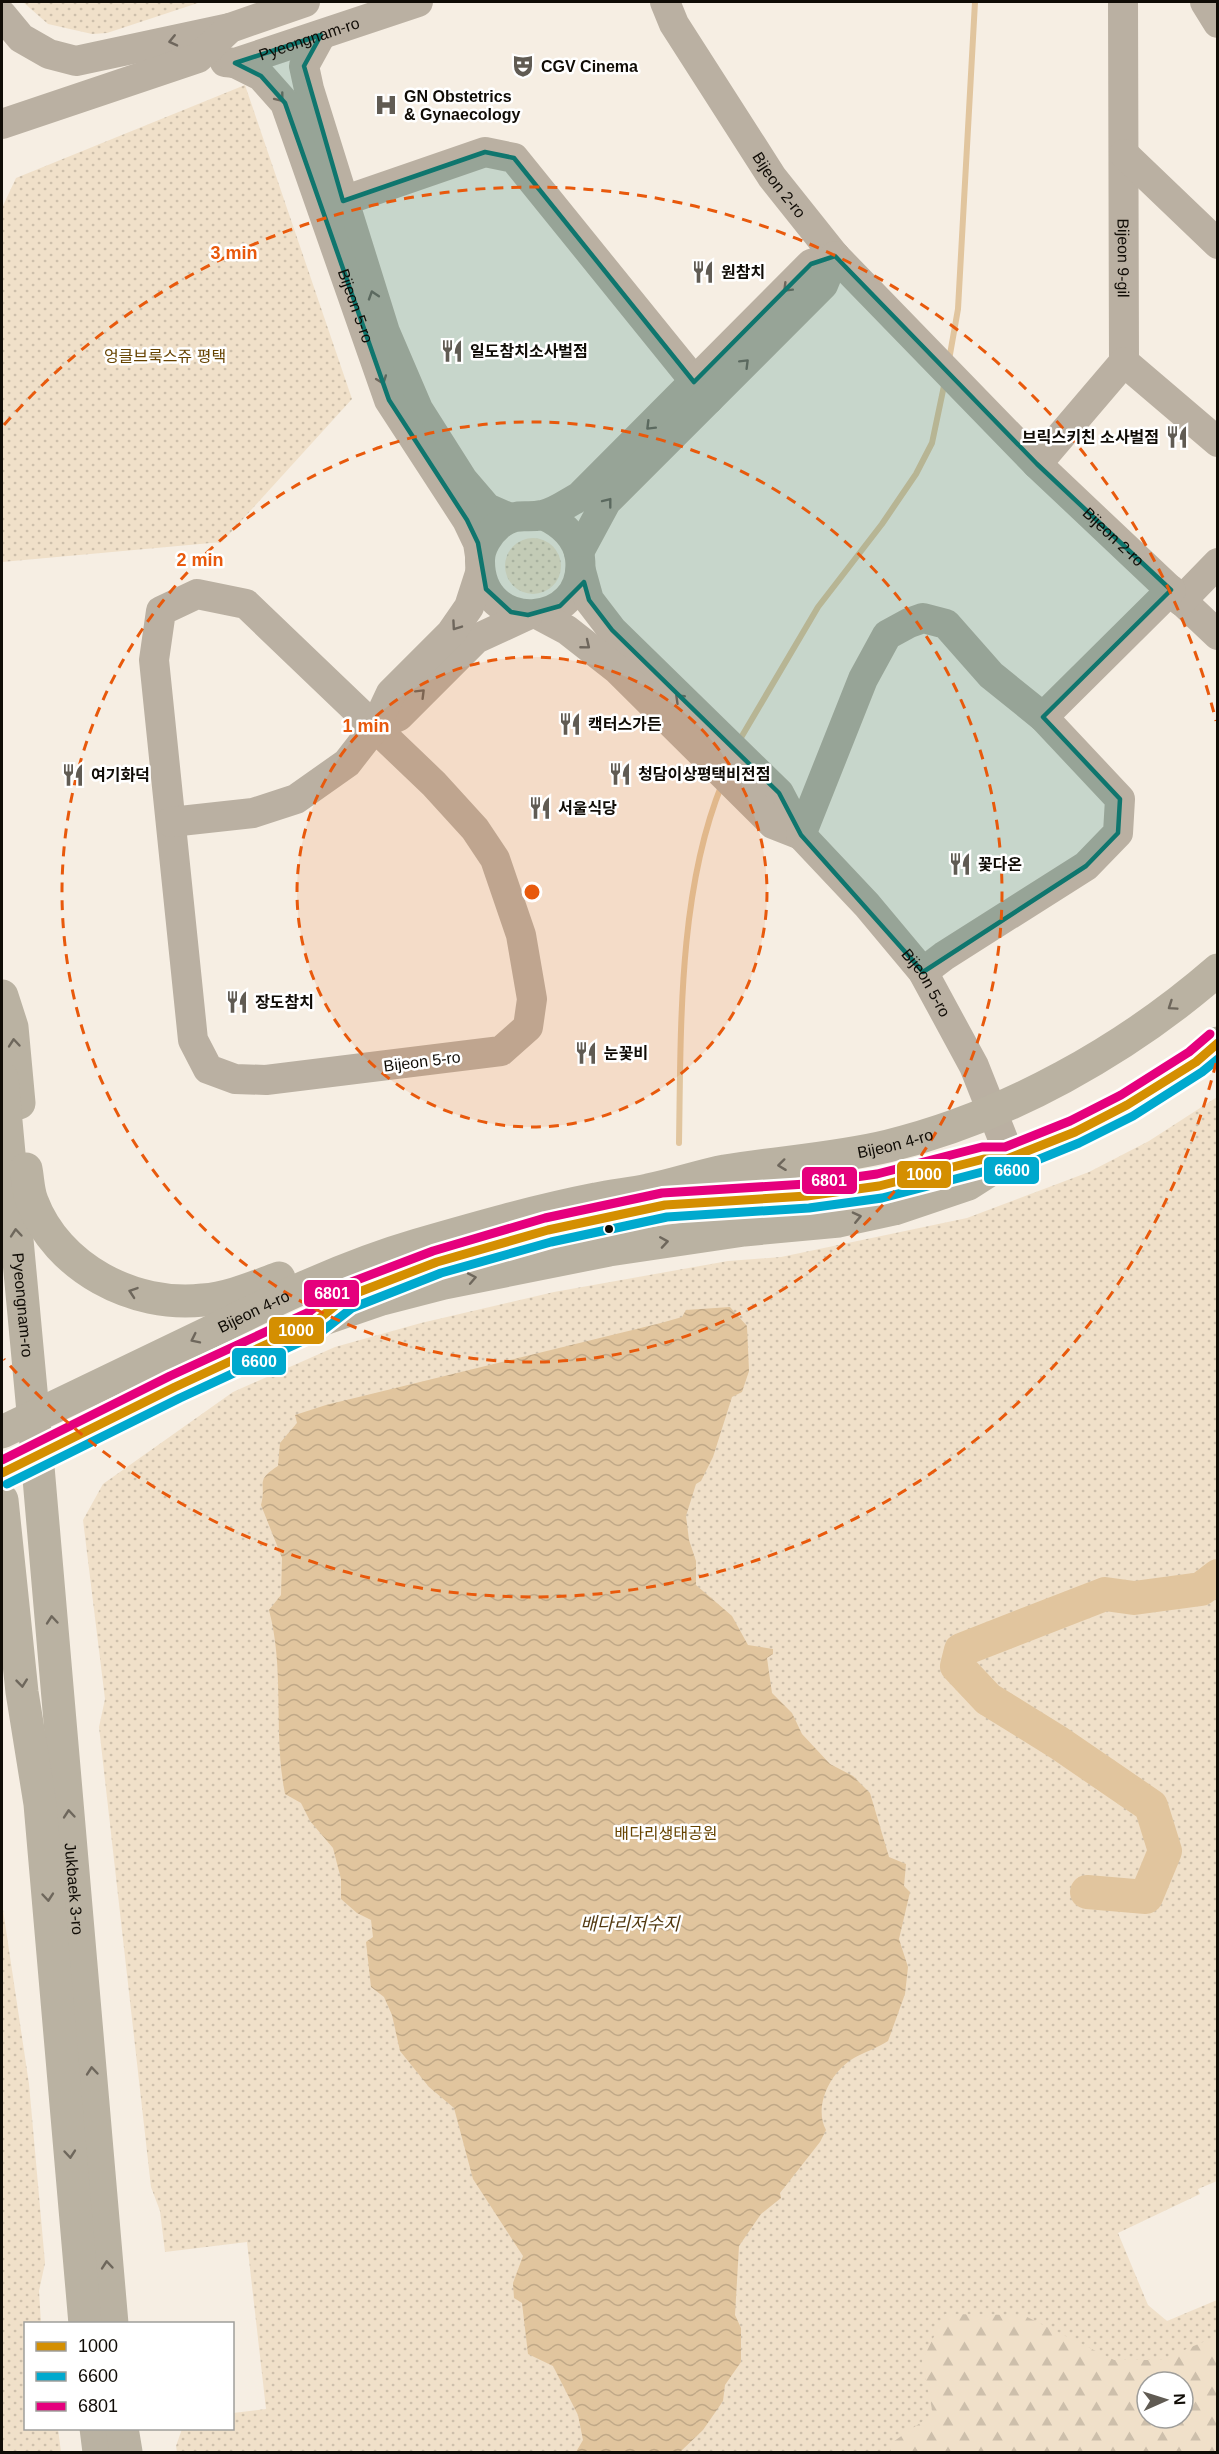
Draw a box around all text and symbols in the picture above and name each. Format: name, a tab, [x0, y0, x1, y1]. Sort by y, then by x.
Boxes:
street label: Pyeongnam-ro	[257, 14, 362, 63]
one-way arrow	[168, 34, 178, 47]
theatre icon: CGV Cinema	[510, 53, 536, 79]
place label: CGV Cinema	[541, 58, 638, 75]
place label: GN Obstetrics & Gynaecology	[404, 88, 521, 123]
one-way arrow	[273, 91, 284, 102]
hospital icon: GN Obstetrics & Gynaecology	[373, 92, 399, 118]
street label: Bijeon 2-ro	[749, 149, 809, 221]
street label: Bijeon 9-gil	[1115, 218, 1132, 298]
text: 3 min	[210, 243, 258, 263]
restaurant icon: 원참치	[690, 259, 716, 285]
place label: 원참치	[721, 264, 765, 281]
street label: Bijeon 5-ro	[335, 267, 376, 345]
one-way arrow	[784, 281, 795, 292]
one-way arrow	[368, 290, 380, 301]
restaurant icon: 일도참치소사벌점	[439, 338, 465, 364]
place label: 일도참치소사벌점	[470, 343, 588, 360]
park label: 엉클브룩스쥬 평택	[104, 348, 226, 365]
one-way arrow	[737, 360, 748, 371]
one-way arrow	[375, 374, 387, 385]
one-way arrow	[646, 420, 657, 430]
restaurant icon: 브릭스키친 소사벌점	[1164, 424, 1190, 450]
place label: 브릭스키친 소사벌점	[1022, 429, 1159, 446]
one-way arrow	[601, 498, 612, 509]
street label: Bijeon 2-ro	[1079, 504, 1147, 570]
text: 2 min	[176, 550, 224, 570]
one-way arrow	[452, 619, 463, 630]
one-way arrow	[580, 638, 591, 649]
one-way arrow	[414, 690, 425, 701]
one-way arrow	[675, 694, 685, 705]
restaurant icon: 캑터스가든	[557, 711, 583, 737]
text: 1 min	[342, 716, 390, 736]
place label: 캑터스가든	[588, 716, 662, 733]
restaurant icon: 청담이상평택비전점	[607, 761, 633, 787]
restaurant icon: 여기화덕	[60, 762, 86, 788]
place label: 청담이상평택비전점	[638, 766, 770, 783]
place label: 여기화덕	[91, 767, 150, 784]
restaurant icon: 서울식당	[527, 795, 553, 821]
place label: 서울식당	[558, 800, 617, 817]
restaurant icon: 꽃다온	[947, 851, 973, 877]
place label: 꽃다온	[978, 856, 1022, 873]
centre of rings	[522, 882, 542, 902]
street label: Bijeon 5-ro	[898, 945, 954, 1020]
restaurant icon: 장도참치	[224, 989, 250, 1015]
place label: 장도참치	[255, 994, 314, 1011]
one-way arrow	[1167, 999, 1178, 1010]
one-way arrow	[8, 1039, 21, 1048]
restaurant icon: 눈꽃비	[573, 1040, 599, 1066]
place label: 눈꽃비	[604, 1045, 648, 1062]
street label: Bijeon 5-ro	[383, 1048, 462, 1075]
street label: Bijeon 4-ro	[856, 1126, 935, 1161]
line badge: 6600	[983, 1156, 1040, 1185]
one-way arrow	[777, 1158, 787, 1170]
line badge: 1000	[896, 1160, 952, 1189]
text: 6600	[994, 1162, 1030, 1179]
line badge: 6801	[801, 1166, 858, 1195]
text: 1000	[906, 1166, 942, 1183]
text: 6801	[811, 1172, 847, 1189]
one-way arrow	[852, 1211, 862, 1224]
unlabelled marker	[603, 1223, 615, 1235]
one-way arrow	[10, 1228, 23, 1238]
one-way arrow	[660, 1237, 669, 1249]
street label: Pyeongnam-ro	[9, 1252, 36, 1358]
one-way arrow	[467, 1272, 477, 1285]
line badge: 6801	[303, 1279, 360, 1308]
text: 6801	[314, 1285, 350, 1302]
one-way arrow	[129, 1287, 139, 1300]
street label: Bijeon 4-ro	[215, 1287, 292, 1336]
line badge: 1000	[268, 1316, 325, 1345]
text: 1000	[278, 1322, 314, 1339]
one-way arrow	[190, 1332, 201, 1343]
line badge: 6600	[231, 1347, 287, 1376]
text: 6600	[241, 1353, 277, 1370]
one-way arrow	[46, 1615, 59, 1624]
one-way arrow	[15, 1679, 27, 1688]
one-way arrow	[62, 1809, 75, 1818]
park label: 배다리생태공원	[614, 1825, 718, 1842]
street label: Jukbaek 3-ro	[61, 1842, 86, 1936]
one-way arrow	[41, 1893, 54, 1902]
water label: 배다리저수지	[580, 1914, 681, 1934]
one-way arrow	[86, 2066, 99, 2075]
one-way arrow	[63, 2150, 76, 2159]
one-way arrow	[101, 2261, 114, 2270]
legend	[24, 2322, 234, 2430]
text: 1000	[78, 2336, 118, 2356]
text: 6600	[78, 2366, 118, 2386]
north arrow	[1135, 2370, 1195, 2430]
text: N	[1171, 2393, 1188, 2405]
text: 6801	[78, 2396, 118, 2416]

